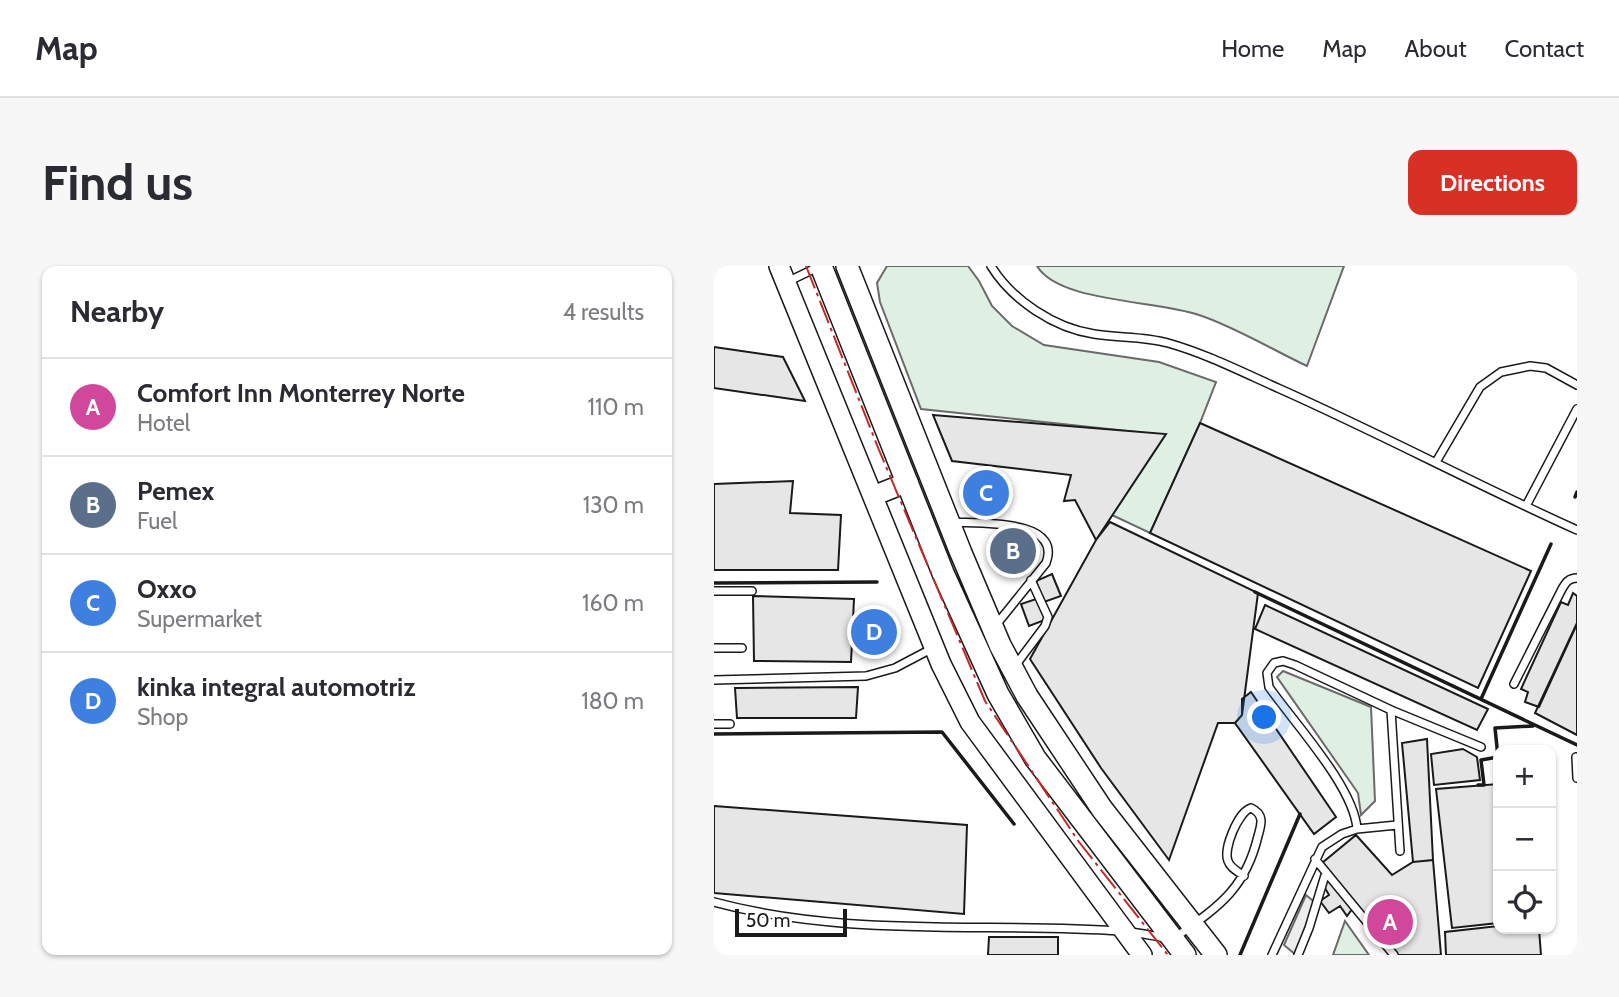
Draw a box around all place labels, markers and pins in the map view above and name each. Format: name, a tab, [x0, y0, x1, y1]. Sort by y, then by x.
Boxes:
pin: C	[963, 467, 1009, 519]
pin: B	[990, 525, 1036, 577]
pin: D	[851, 606, 897, 658]
pin: A	[1367, 896, 1413, 948]

